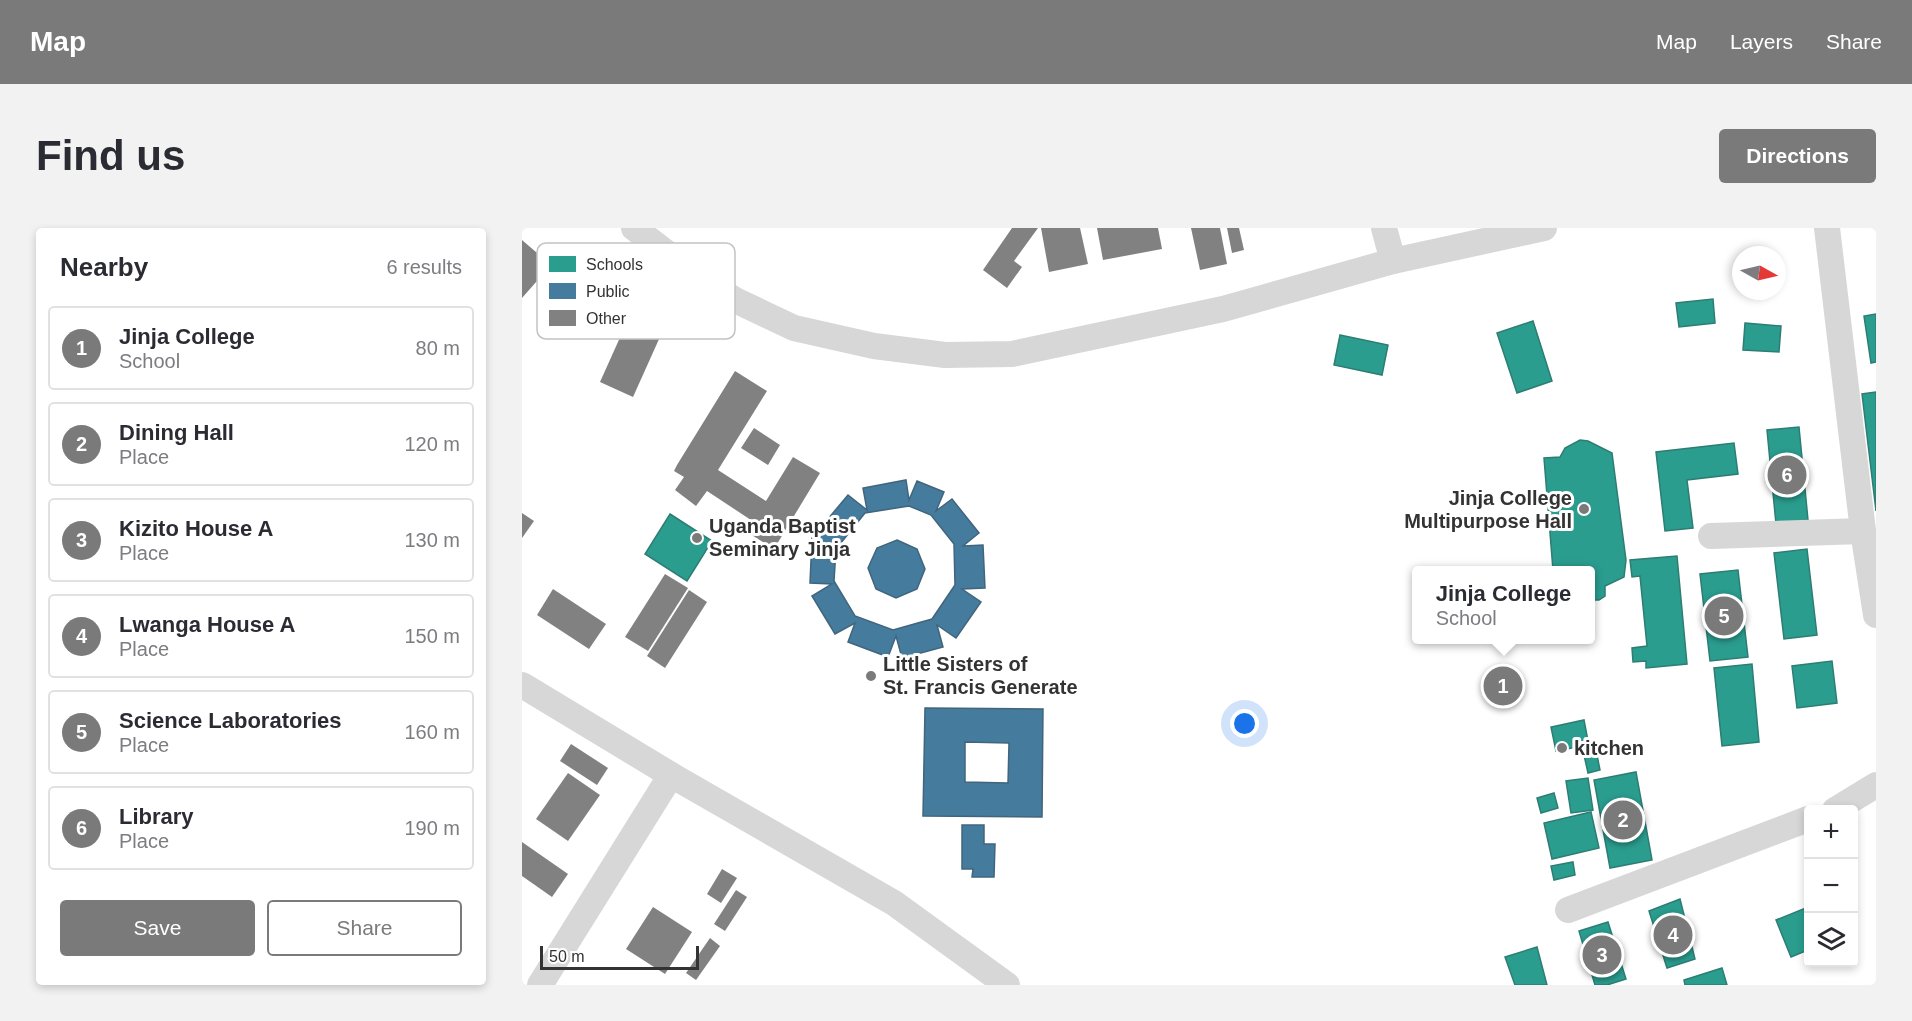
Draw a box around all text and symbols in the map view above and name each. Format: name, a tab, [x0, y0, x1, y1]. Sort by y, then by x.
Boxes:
text: Map	[30, 26, 86, 57]
text: Map	[1656, 30, 1697, 53]
text: Layers	[1730, 30, 1793, 53]
text: Share	[1826, 30, 1882, 53]
button: Directions	[1719, 129, 1876, 183]
text: Find us	[36, 132, 185, 179]
legend	[537, 243, 735, 339]
north arrow	[1732, 246, 1786, 300]
text: Nearby	[60, 252, 148, 282]
text: 6 results	[386, 256, 462, 278]
text: Schools	[586, 256, 643, 273]
text: Public	[586, 283, 630, 300]
text: Other	[586, 310, 627, 327]
text: Jinja College	[119, 324, 255, 349]
text: 1	[76, 337, 87, 359]
text: 80 m	[416, 337, 460, 359]
text: School	[119, 350, 180, 372]
text: Dining Hall	[119, 420, 234, 445]
text: 2	[76, 433, 87, 455]
text: 120 m	[404, 433, 460, 455]
text: Place	[119, 446, 169, 468]
pin: 6	[1768, 452, 1806, 498]
place label: Jinja College Multipurpose Hall	[1404, 487, 1572, 532]
marker: Jinja College Multipurpose Hall	[1577, 502, 1591, 516]
place label: Uganda Baptist Seminary Jinja	[709, 515, 856, 560]
text: Kizito House A	[119, 516, 273, 541]
text: 3	[76, 529, 87, 551]
text: 130 m	[404, 529, 460, 551]
marker: Uganda Baptist Seminary Jinja	[690, 531, 704, 545]
text: Place	[119, 542, 169, 564]
popup	[1412, 566, 1595, 644]
text: Jinja College	[1436, 581, 1571, 606]
pin: 5	[1704, 594, 1744, 638]
text: School	[1436, 607, 1497, 629]
text: Lwanga House A	[119, 612, 295, 637]
text: 4	[76, 625, 87, 647]
text: 150 m	[404, 625, 460, 647]
text: Place	[119, 638, 169, 660]
place label: Little Sisters of St. Francis Generate	[883, 653, 1078, 698]
pin: 1	[1484, 664, 1522, 708]
marker: Little Sisters of St. Francis Generate	[864, 669, 878, 683]
text: Science Laboratories	[119, 708, 342, 733]
your location	[1230, 709, 1259, 738]
text: 5	[76, 721, 87, 743]
text: 160 m	[404, 721, 460, 743]
text: Place	[119, 734, 169, 756]
place label: kitchen	[1574, 737, 1644, 759]
marker: kitchen	[1555, 741, 1569, 755]
pin: 2	[1604, 798, 1642, 842]
text: Library	[119, 804, 194, 829]
map controls	[1804, 805, 1858, 967]
button: +	[1804, 805, 1858, 859]
text: 6	[76, 817, 87, 839]
text: 190 m	[404, 817, 460, 839]
text: Place	[119, 830, 169, 852]
button: −	[1804, 859, 1858, 913]
button: Save	[60, 900, 255, 956]
button: Share	[267, 900, 462, 956]
pin: 4	[1654, 912, 1692, 958]
button: layers	[1804, 913, 1858, 967]
pin: 3	[1582, 932, 1622, 978]
scale bar	[540, 943, 699, 970]
text: 50 m	[549, 948, 585, 965]

